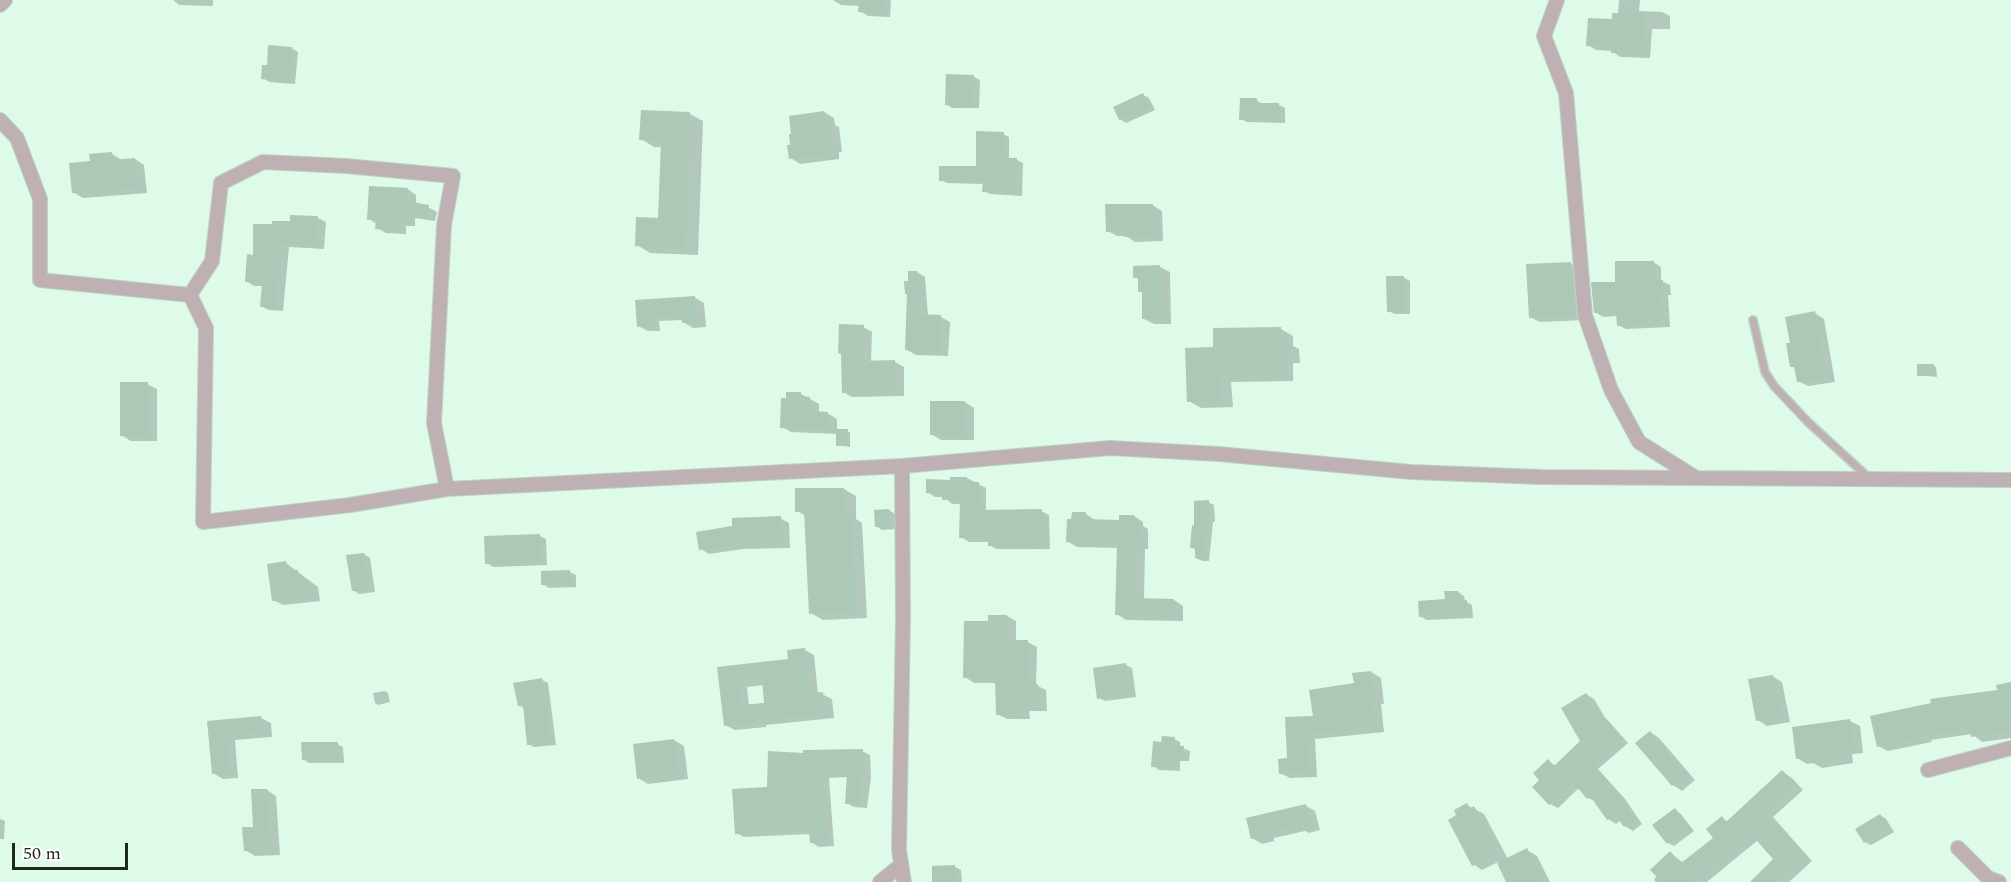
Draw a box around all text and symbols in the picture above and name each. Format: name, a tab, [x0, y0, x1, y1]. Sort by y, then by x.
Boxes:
scale bar	[15, 831, 130, 869]
text: 50 m	[23, 840, 61, 867]

